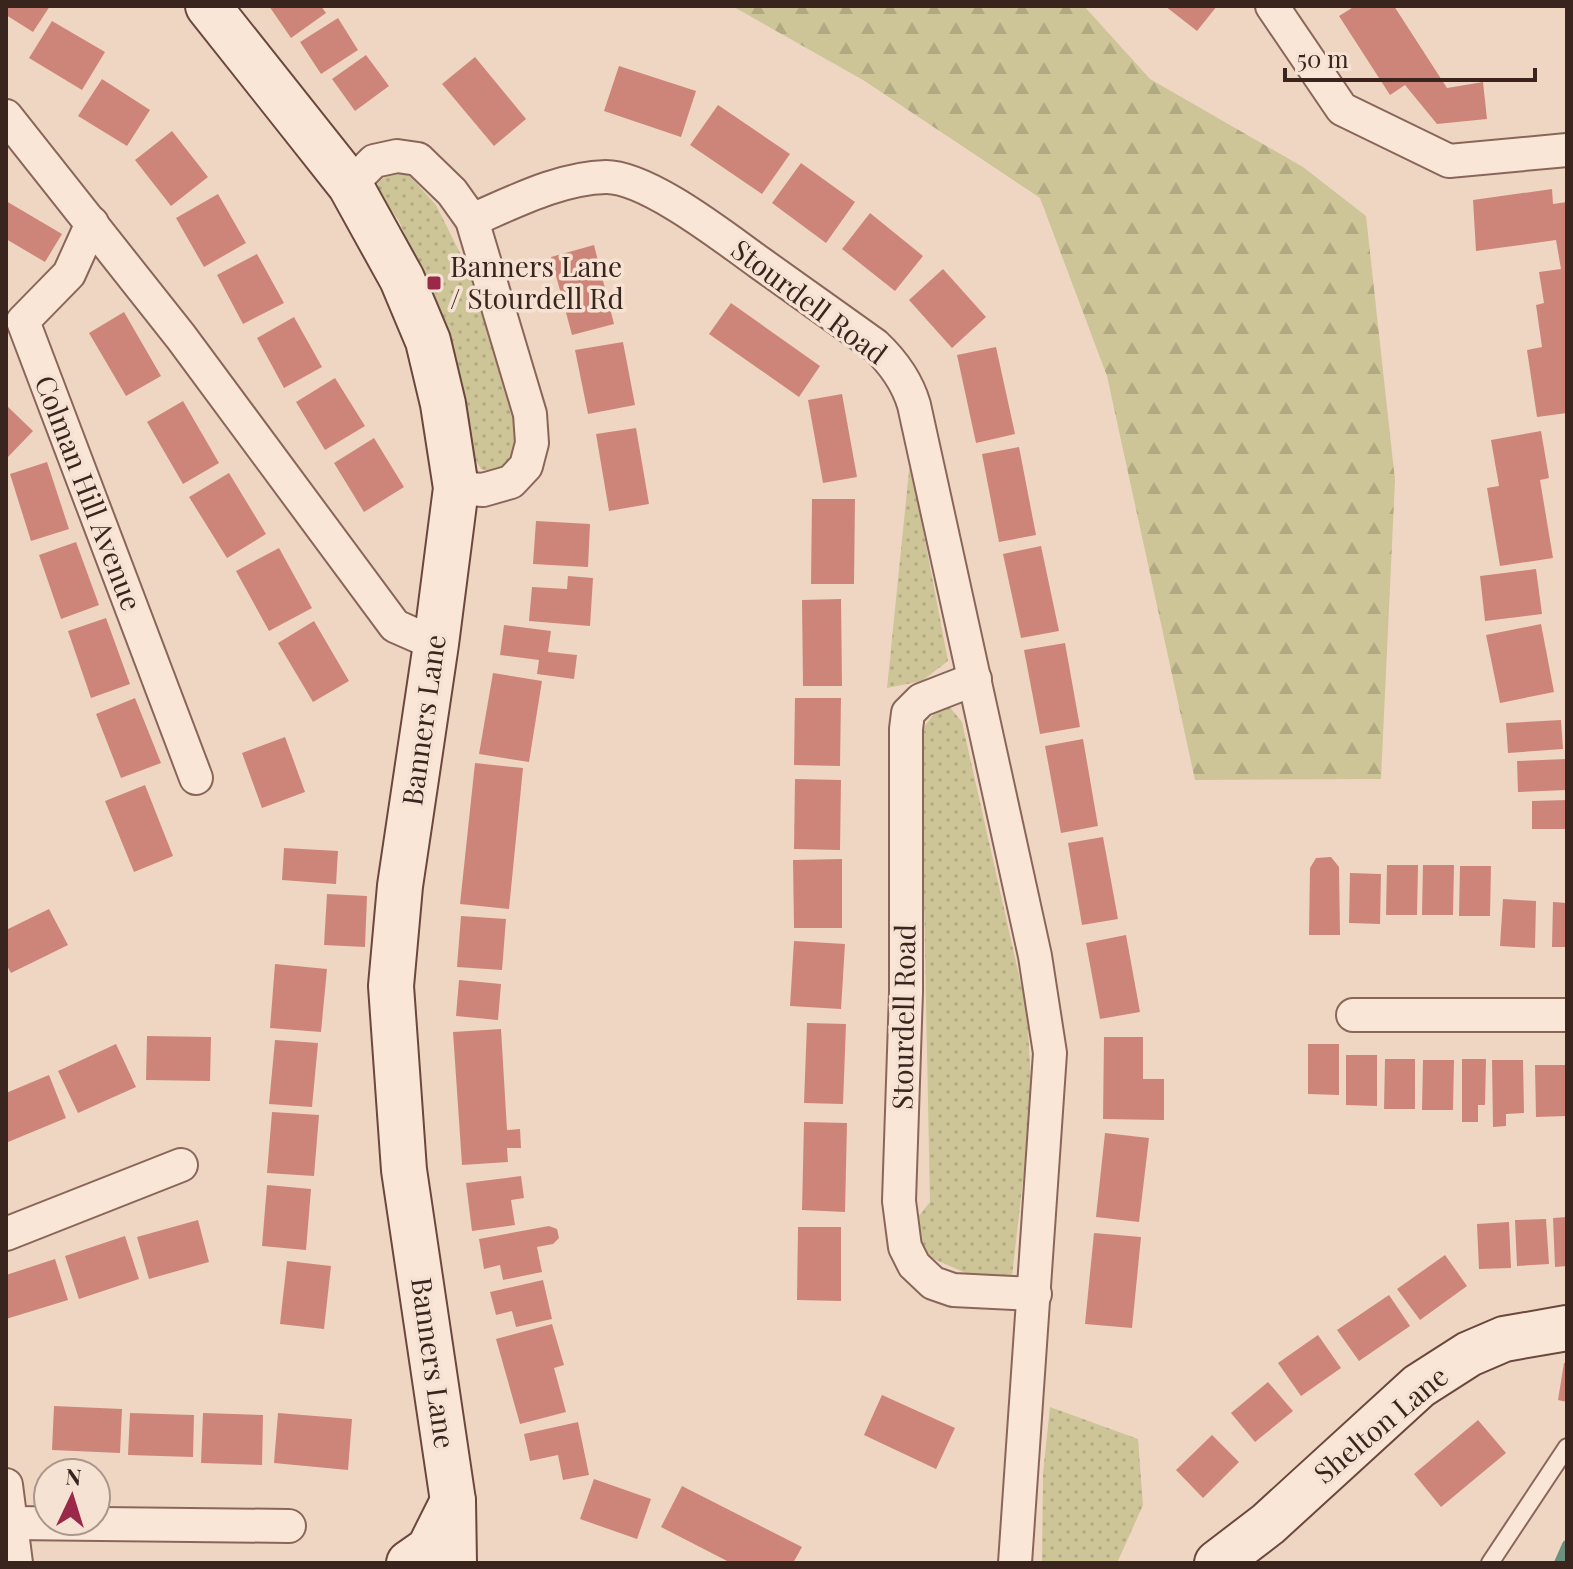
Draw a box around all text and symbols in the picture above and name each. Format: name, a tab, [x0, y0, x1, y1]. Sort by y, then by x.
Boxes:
scale bar	[1285, 32, 1535, 82]
text: 50 m	[1297, 42, 1349, 74]
street label: Stourdell Road	[725, 230, 895, 371]
place label: Banners Lane / Stourdell Rd	[450, 247, 624, 316]
marker: Banners Lane / Stourdell Rd	[425, 274, 443, 292]
street label: Colman Hill Avenue	[28, 370, 151, 615]
street label: Banners Lane	[392, 632, 453, 808]
street label: Stourdell Road	[882, 924, 923, 1110]
street label: Banners Lane	[404, 1275, 465, 1451]
street label: Shelton Lane	[1305, 1357, 1455, 1491]
north arrow	[32, 1457, 112, 1537]
text: N	[64, 1461, 83, 1492]

